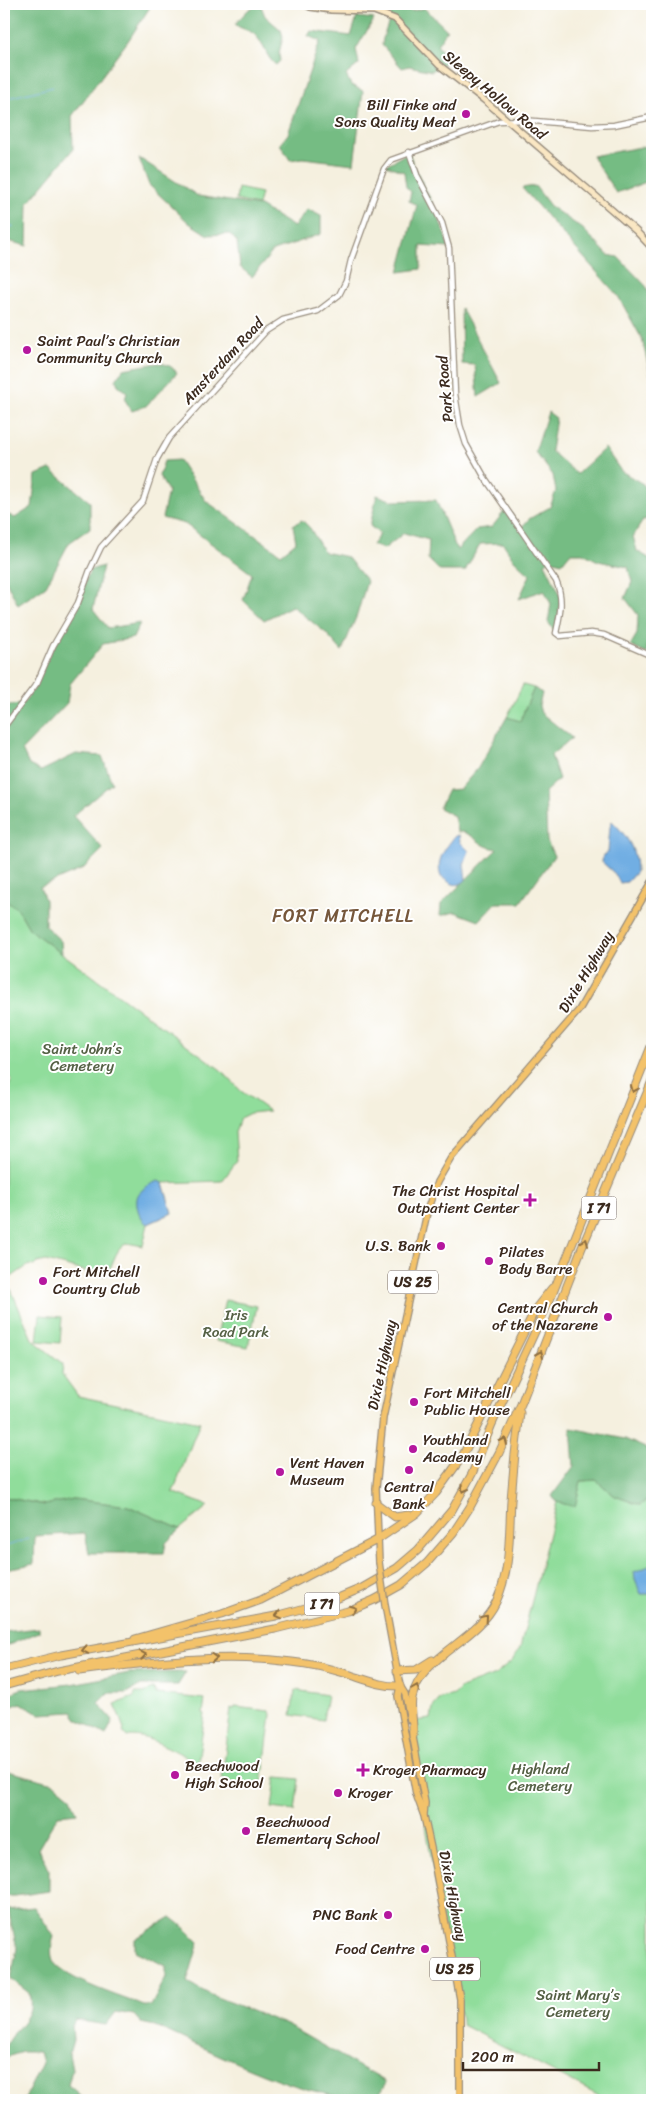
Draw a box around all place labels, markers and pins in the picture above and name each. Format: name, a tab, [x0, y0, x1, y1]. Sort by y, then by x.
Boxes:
place label: Bill Finke and Sons Quality Meat	[335, 92, 457, 135]
marker: Bill Finke and Sons Quality Meat	[460, 108, 472, 120]
place label: Saint Paul’s Christian Community Church	[37, 328, 180, 371]
marker: Saint Paul’s Christian Community Church	[21, 344, 33, 356]
place label: The Christ Hospital Outpatient Center	[392, 1178, 520, 1221]
marker: The Christ Hospital Outpatient Center	[523, 1193, 537, 1207]
place label: U.S. Bank	[365, 1233, 431, 1259]
place label: Pilates Body Barre	[499, 1239, 572, 1282]
marker: U.S. Bank	[435, 1240, 447, 1252]
marker: Pilates Body Barre	[483, 1255, 495, 1267]
place label: Fort Mitchell Country Club	[53, 1259, 140, 1302]
marker: Fort Mitchell Country Club	[37, 1275, 49, 1287]
place label: Central Church of the Nazarene	[492, 1295, 598, 1338]
marker: Central Church of the Nazarene	[602, 1311, 614, 1323]
place label: Fort Mitchell Public House	[424, 1380, 511, 1423]
marker: Fort Mitchell Public House	[408, 1396, 420, 1408]
place label: Youthland Academy	[422, 1427, 489, 1470]
marker: Youthland Academy	[407, 1443, 419, 1455]
place label: Vent Haven Museum	[290, 1450, 364, 1493]
marker: Central Bank	[403, 1464, 415, 1476]
marker: Vent Haven Museum	[274, 1466, 286, 1478]
place label: Central Bank	[384, 1474, 435, 1517]
place label: Beechwood High School	[185, 1753, 264, 1796]
place label: Kroger Pharmacy	[373, 1757, 486, 1783]
marker: Kroger Pharmacy	[357, 1764, 369, 1776]
marker: Beechwood High School	[169, 1769, 181, 1781]
place label: Kroger	[348, 1780, 393, 1806]
marker: Kroger	[332, 1787, 344, 1799]
place label: Beechwood Elementary School	[256, 1809, 381, 1852]
marker: Beechwood Elementary School	[240, 1825, 252, 1837]
place label: PNC Bank	[312, 1902, 378, 1928]
marker: PNC Bank	[382, 1909, 394, 1921]
place label: Food Centre	[335, 1936, 415, 1962]
marker: Food Centre	[419, 1943, 431, 1955]

